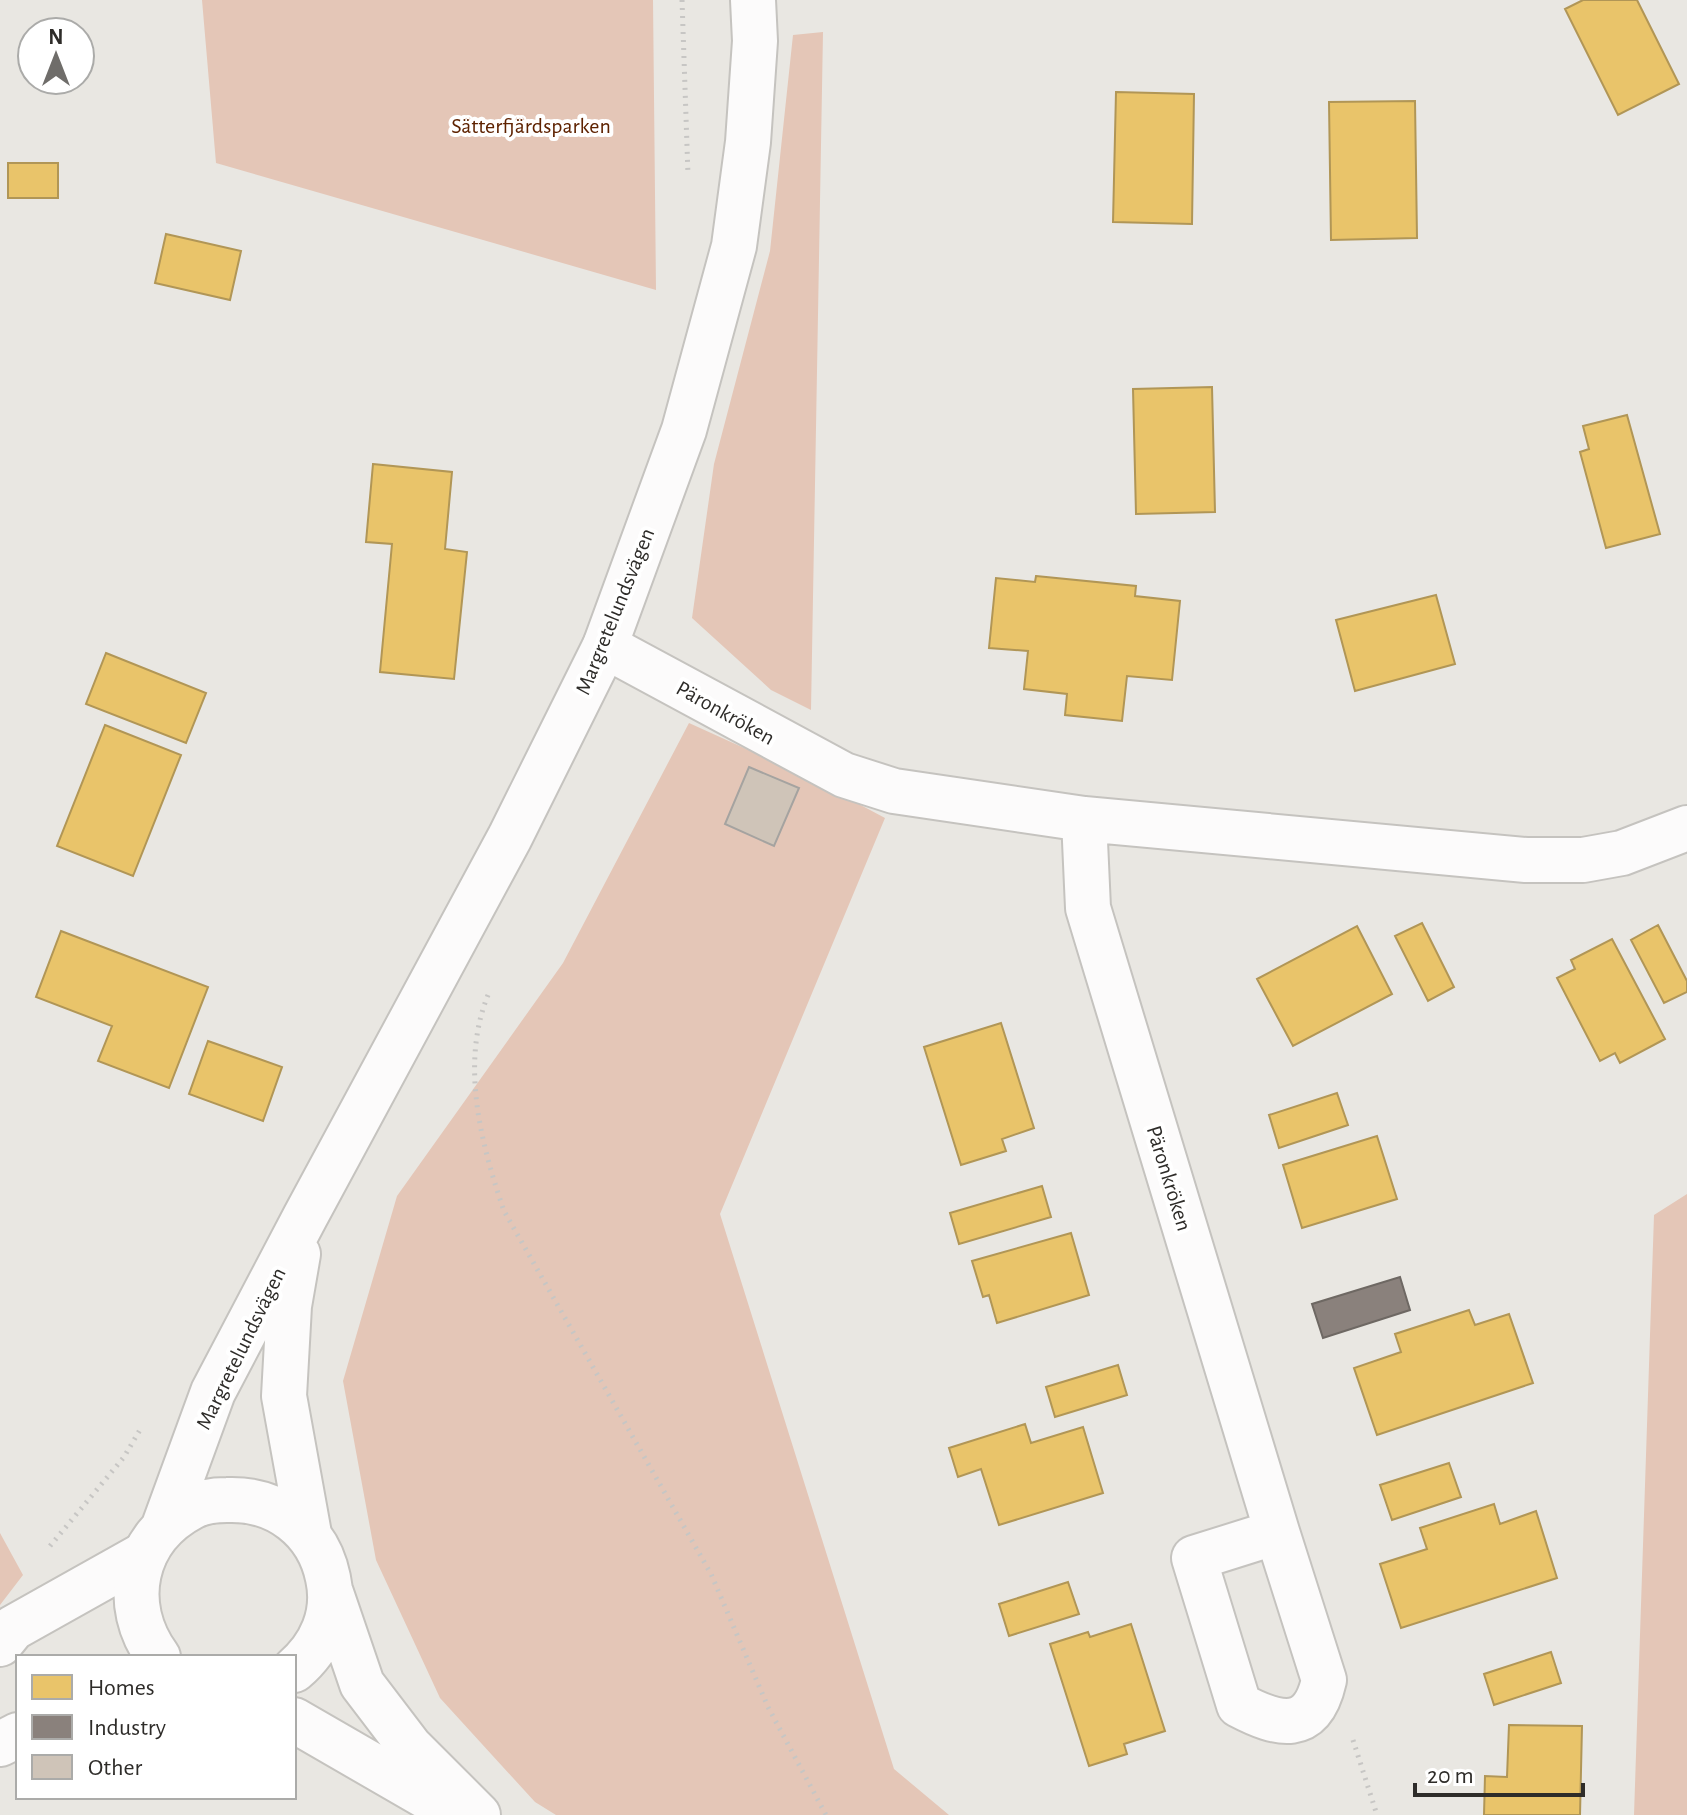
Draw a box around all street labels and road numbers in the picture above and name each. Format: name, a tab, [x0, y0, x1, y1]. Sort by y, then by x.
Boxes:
street label: Margretelundsvägen	[571, 525, 658, 698]
street label: Päronkröken	[673, 677, 778, 749]
street label: Päronkröken	[1143, 1123, 1195, 1234]
street label: Margretelundsvägen	[192, 1264, 290, 1433]

